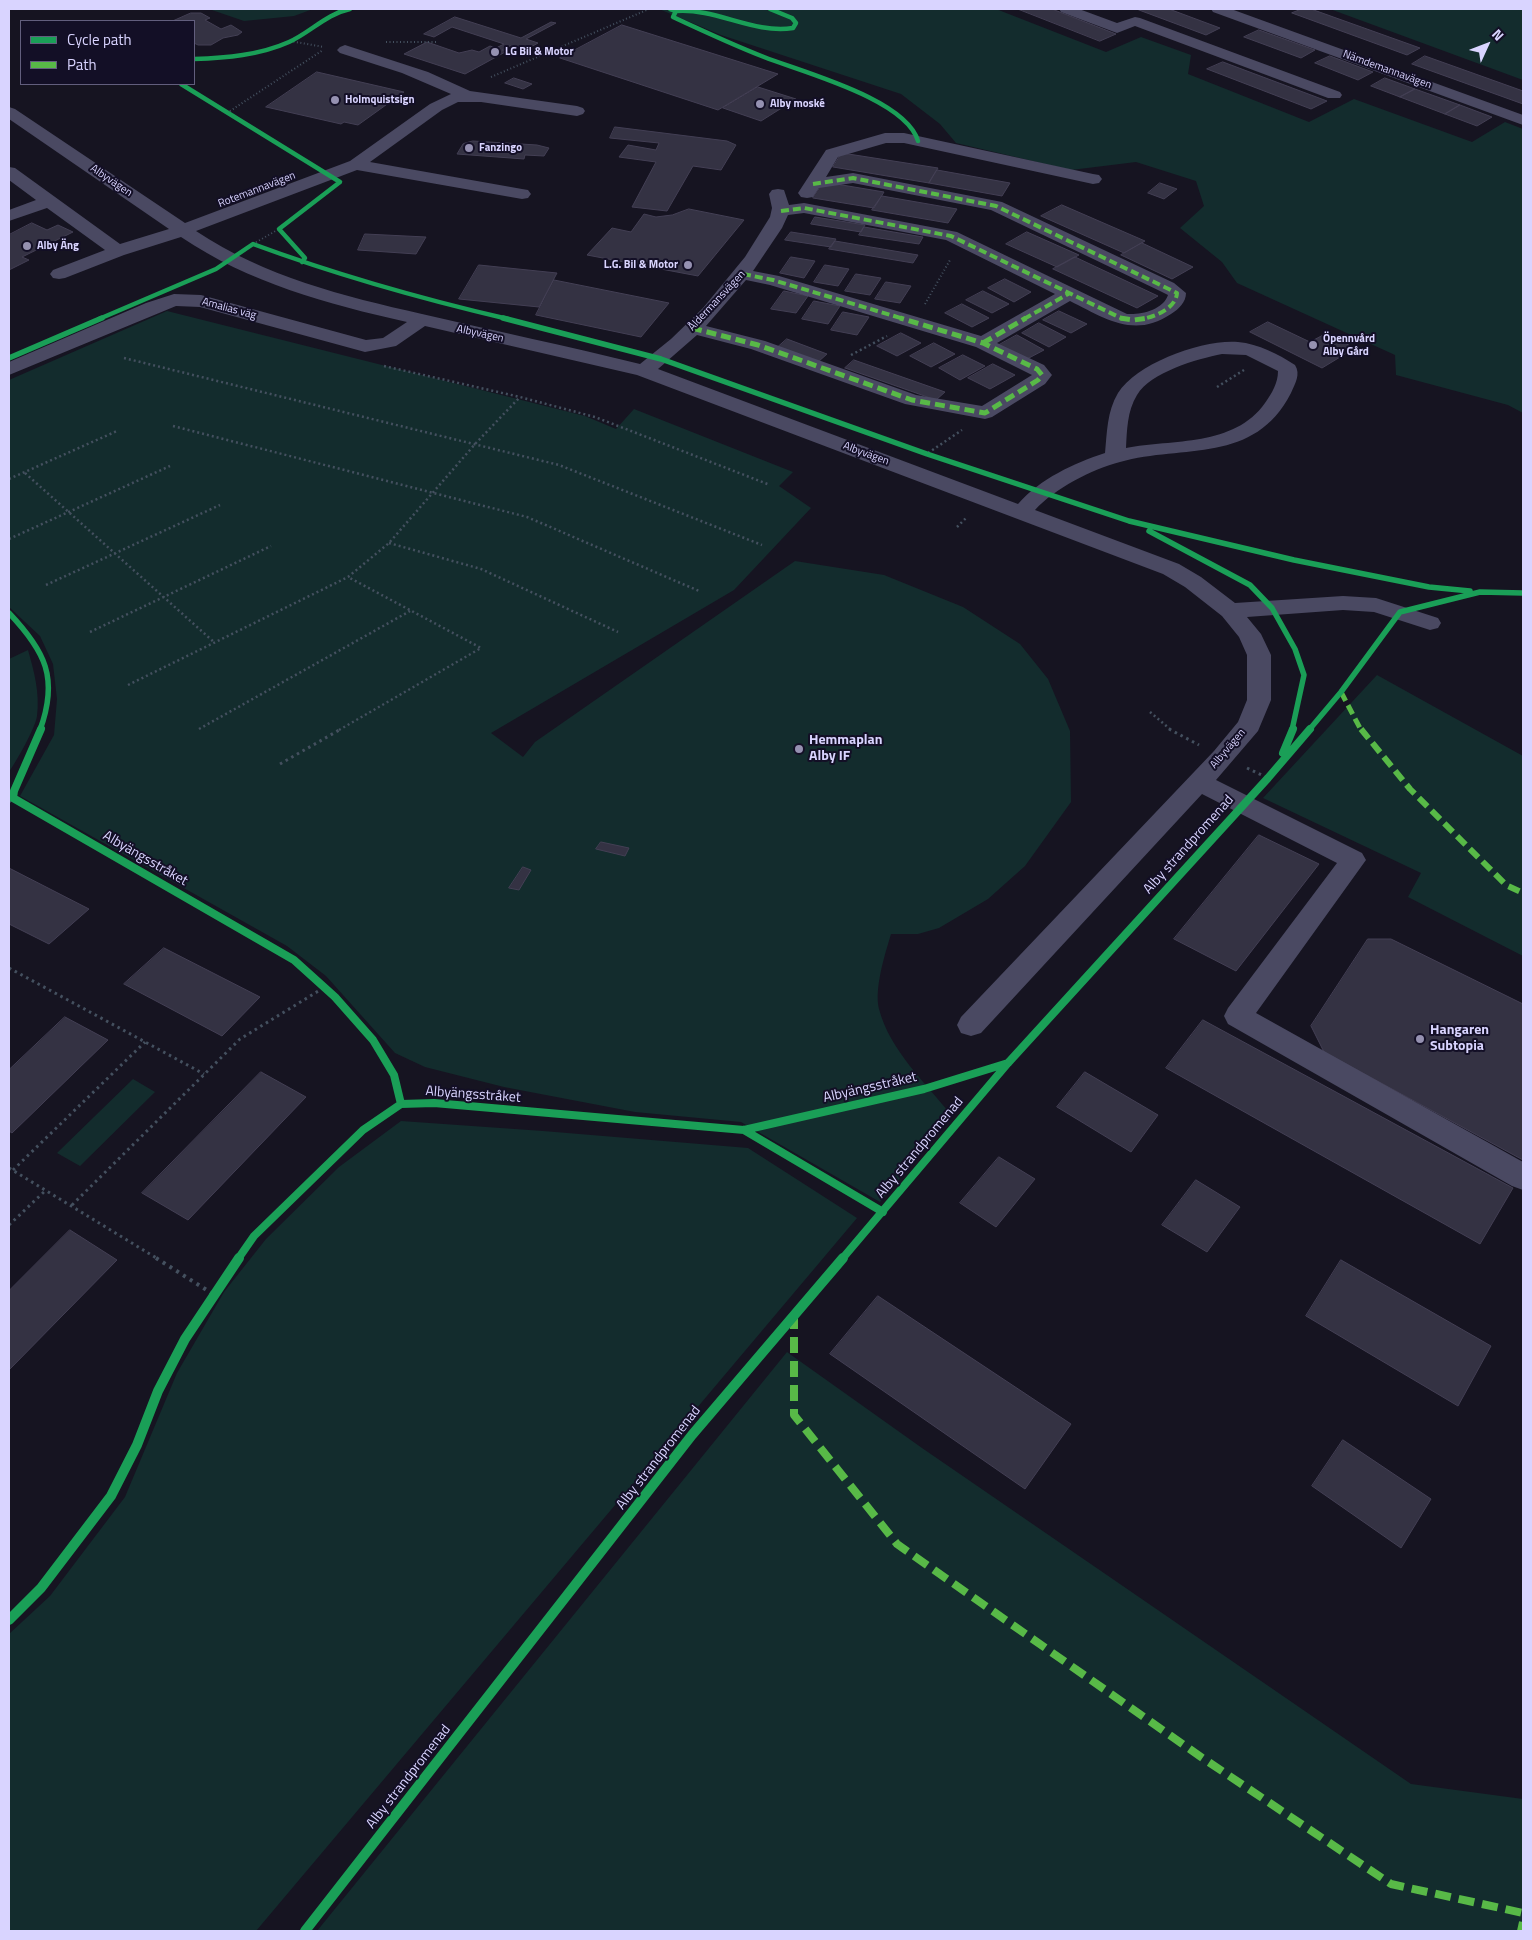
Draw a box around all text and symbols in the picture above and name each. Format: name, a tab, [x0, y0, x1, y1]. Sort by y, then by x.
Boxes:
legend	[20, 20, 195, 85]
north arrow	[1462, 20, 1512, 70]
text: N	[1487, 24, 1509, 45]
text: Cycle path	[67, 28, 132, 51]
place label: LG Bil & Motor	[505, 45, 573, 59]
marker: LG Bil & Motor	[489, 46, 501, 58]
street label: Nämdemannavägen	[1341, 48, 1433, 92]
text: Path	[67, 53, 97, 76]
place label: Holmquistsign	[345, 93, 415, 107]
marker: Holmquistsign	[329, 94, 341, 106]
place label: Alby moské	[770, 97, 825, 111]
marker: Alby moské	[754, 98, 766, 110]
place label: Fanzingo	[479, 141, 522, 155]
marker: Fanzingo	[463, 142, 475, 154]
street label: Albyvägen	[87, 162, 135, 200]
street label: Rotemannavägen	[217, 169, 297, 211]
place label: Alby Äng	[37, 239, 79, 253]
marker: Alby Äng	[21, 240, 33, 252]
place label: L.G. Bil & Motor	[604, 258, 678, 272]
marker: L.G. Bil & Motor	[682, 259, 694, 271]
street label: Åldermansvägen	[686, 268, 748, 334]
street label: Amalias väg	[200, 295, 258, 323]
street label: Albyvägen	[455, 323, 505, 345]
place label: Öpennvård Alby Gård	[1323, 332, 1375, 358]
marker: Öpennvård Alby Gård	[1307, 339, 1319, 351]
street label: Albyvägen	[841, 440, 891, 468]
street label: Albyvägen	[1208, 726, 1248, 772]
place label: Hemmaplan Alby IF	[809, 733, 882, 766]
marker: Hemmaplan Alby IF	[793, 743, 805, 755]
street label: Alby strandpromenad	[1140, 792, 1238, 898]
street label: Albyängsstråket	[99, 828, 191, 890]
place label: Hangaren Subtopia	[1430, 1023, 1489, 1056]
marker: Hangaren Subtopia	[1414, 1033, 1426, 1045]
street label: Albyängsstråket	[822, 1069, 918, 1107]
street label: Albyängsstråket	[425, 1083, 521, 1107]
street label: Alby strandpromenad	[873, 1094, 967, 1202]
street label: Alby strandpromenad	[613, 1403, 705, 1513]
street label: Alby strandpromenad	[363, 1722, 455, 1832]

